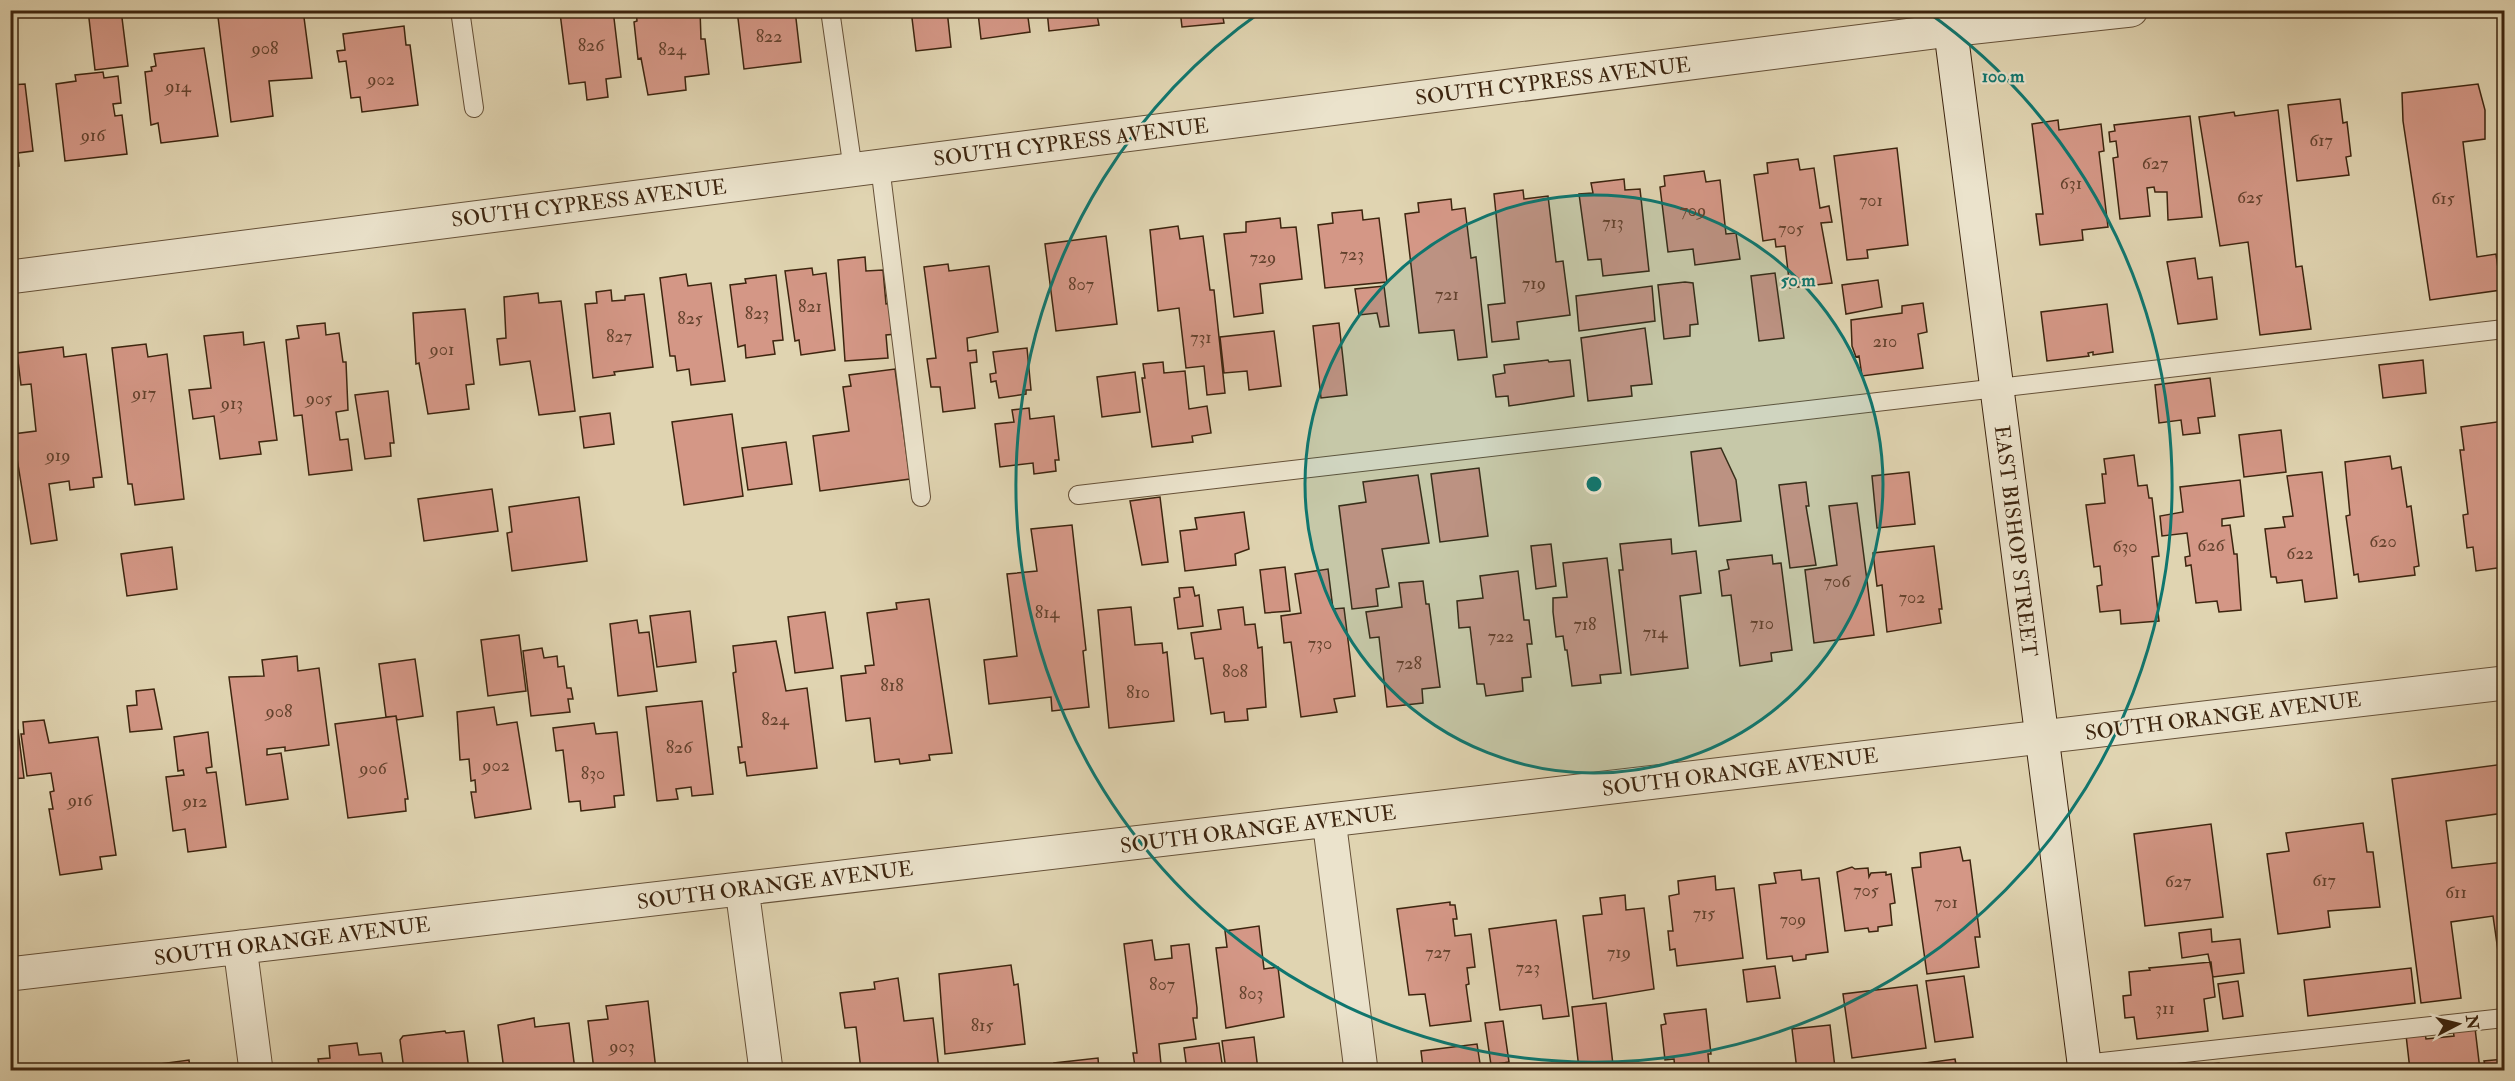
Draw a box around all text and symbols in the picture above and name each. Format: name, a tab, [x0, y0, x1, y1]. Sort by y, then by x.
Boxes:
house number: 822	[756, 25, 782, 48]
house number: 826	[578, 34, 605, 57]
house number: 908	[250, 37, 278, 60]
house number: 824	[658, 38, 687, 61]
street label: SOUTH CYPRESS AVENUE	[1414, 51, 1692, 112]
text: 100 m	[1982, 65, 2025, 88]
house number: 902	[365, 68, 395, 91]
house number: 914	[163, 75, 192, 98]
street label: SOUTH CYPRESS AVENUE	[932, 112, 1210, 173]
house number: 916	[79, 124, 106, 147]
house number: 617	[2309, 129, 2333, 152]
house number: 627	[2142, 152, 2168, 175]
house number: 631	[2060, 172, 2082, 195]
street label: SOUTH CYPRESS AVENUE	[450, 173, 728, 234]
house number: 625	[2237, 186, 2263, 209]
house number: 615	[2431, 187, 2455, 210]
house number: 701	[1859, 189, 1883, 212]
house number: 709	[1680, 199, 1706, 222]
house number: 713	[1602, 211, 1624, 234]
house number: 705	[1778, 217, 1804, 240]
house number: 723	[1340, 243, 1364, 266]
house number: 729	[1250, 246, 1276, 269]
text: 50 m	[1781, 269, 1816, 292]
house number: 719	[1522, 272, 1546, 295]
house number: 807	[1068, 273, 1094, 296]
house number: 721	[1435, 283, 1459, 306]
house number: 821	[798, 295, 822, 318]
house number: 823	[745, 302, 769, 325]
house number: 825	[677, 307, 703, 330]
house number: 827	[606, 325, 632, 348]
house number: 731	[1190, 326, 1212, 349]
house number: 210	[1873, 330, 1897, 353]
house number: 901	[428, 338, 454, 361]
house number: 917	[130, 382, 156, 405]
house number: 905	[304, 387, 332, 410]
house number: 913	[219, 392, 243, 415]
street label: EAST BISHOP STREET	[1988, 424, 2043, 659]
house number: 919	[44, 444, 70, 467]
centre of rings	[1584, 474, 1604, 494]
house number: 620	[2369, 530, 2397, 553]
house number: 626	[2197, 534, 2226, 557]
house number: 630	[2112, 535, 2138, 558]
house number: 622	[2286, 542, 2314, 565]
house number: 706	[1824, 570, 1851, 593]
house number: 702	[1899, 586, 1925, 609]
house number: 814	[1035, 601, 1061, 624]
house number: 710	[1750, 612, 1774, 635]
house number: 718	[1573, 613, 1597, 636]
house number: 714	[1643, 621, 1668, 644]
house number: 722	[1488, 625, 1514, 648]
house number: 730	[1308, 632, 1332, 655]
house number: 728	[1396, 652, 1422, 675]
house number: 808	[1222, 660, 1248, 683]
house number: 818	[880, 674, 904, 697]
house number: 810	[1126, 681, 1150, 704]
street label: SOUTH ORANGE AVENUE	[2083, 686, 2363, 747]
house number: 908	[264, 700, 292, 723]
house number: 824	[761, 708, 790, 731]
house number: 826	[666, 736, 693, 759]
street label: SOUTH ORANGE AVENUE	[1600, 742, 1880, 803]
house number: 902	[480, 754, 510, 777]
house number: 906	[357, 757, 388, 780]
house number: 830	[581, 762, 605, 785]
house number: 916	[66, 789, 93, 812]
house number: 912	[181, 790, 207, 813]
street label: SOUTH ORANGE AVENUE	[1118, 799, 1398, 860]
street label: SOUTH ORANGE AVENUE	[635, 855, 915, 916]
house number: 617	[2312, 869, 2336, 892]
house number: 627	[2165, 870, 2191, 893]
house number: 705	[1853, 879, 1879, 902]
house number: 611	[2445, 881, 2467, 904]
house number: 701	[1934, 891, 1958, 914]
house number: 715	[1693, 902, 1715, 925]
house number: 709	[1780, 908, 1806, 931]
street label: SOUTH ORANGE AVENUE	[152, 911, 432, 972]
house number: 727	[1425, 941, 1451, 964]
house number: 719	[1607, 941, 1631, 964]
house number: 723	[1516, 956, 1540, 979]
house number: 807	[1149, 973, 1175, 996]
house number: 803	[1239, 982, 1263, 1005]
north arrow	[2428, 994, 2488, 1054]
house number: 311	[2155, 997, 2175, 1020]
text: N	[2461, 1013, 2483, 1031]
house number: 815	[971, 1014, 993, 1037]
house number: 903	[607, 1035, 635, 1058]

